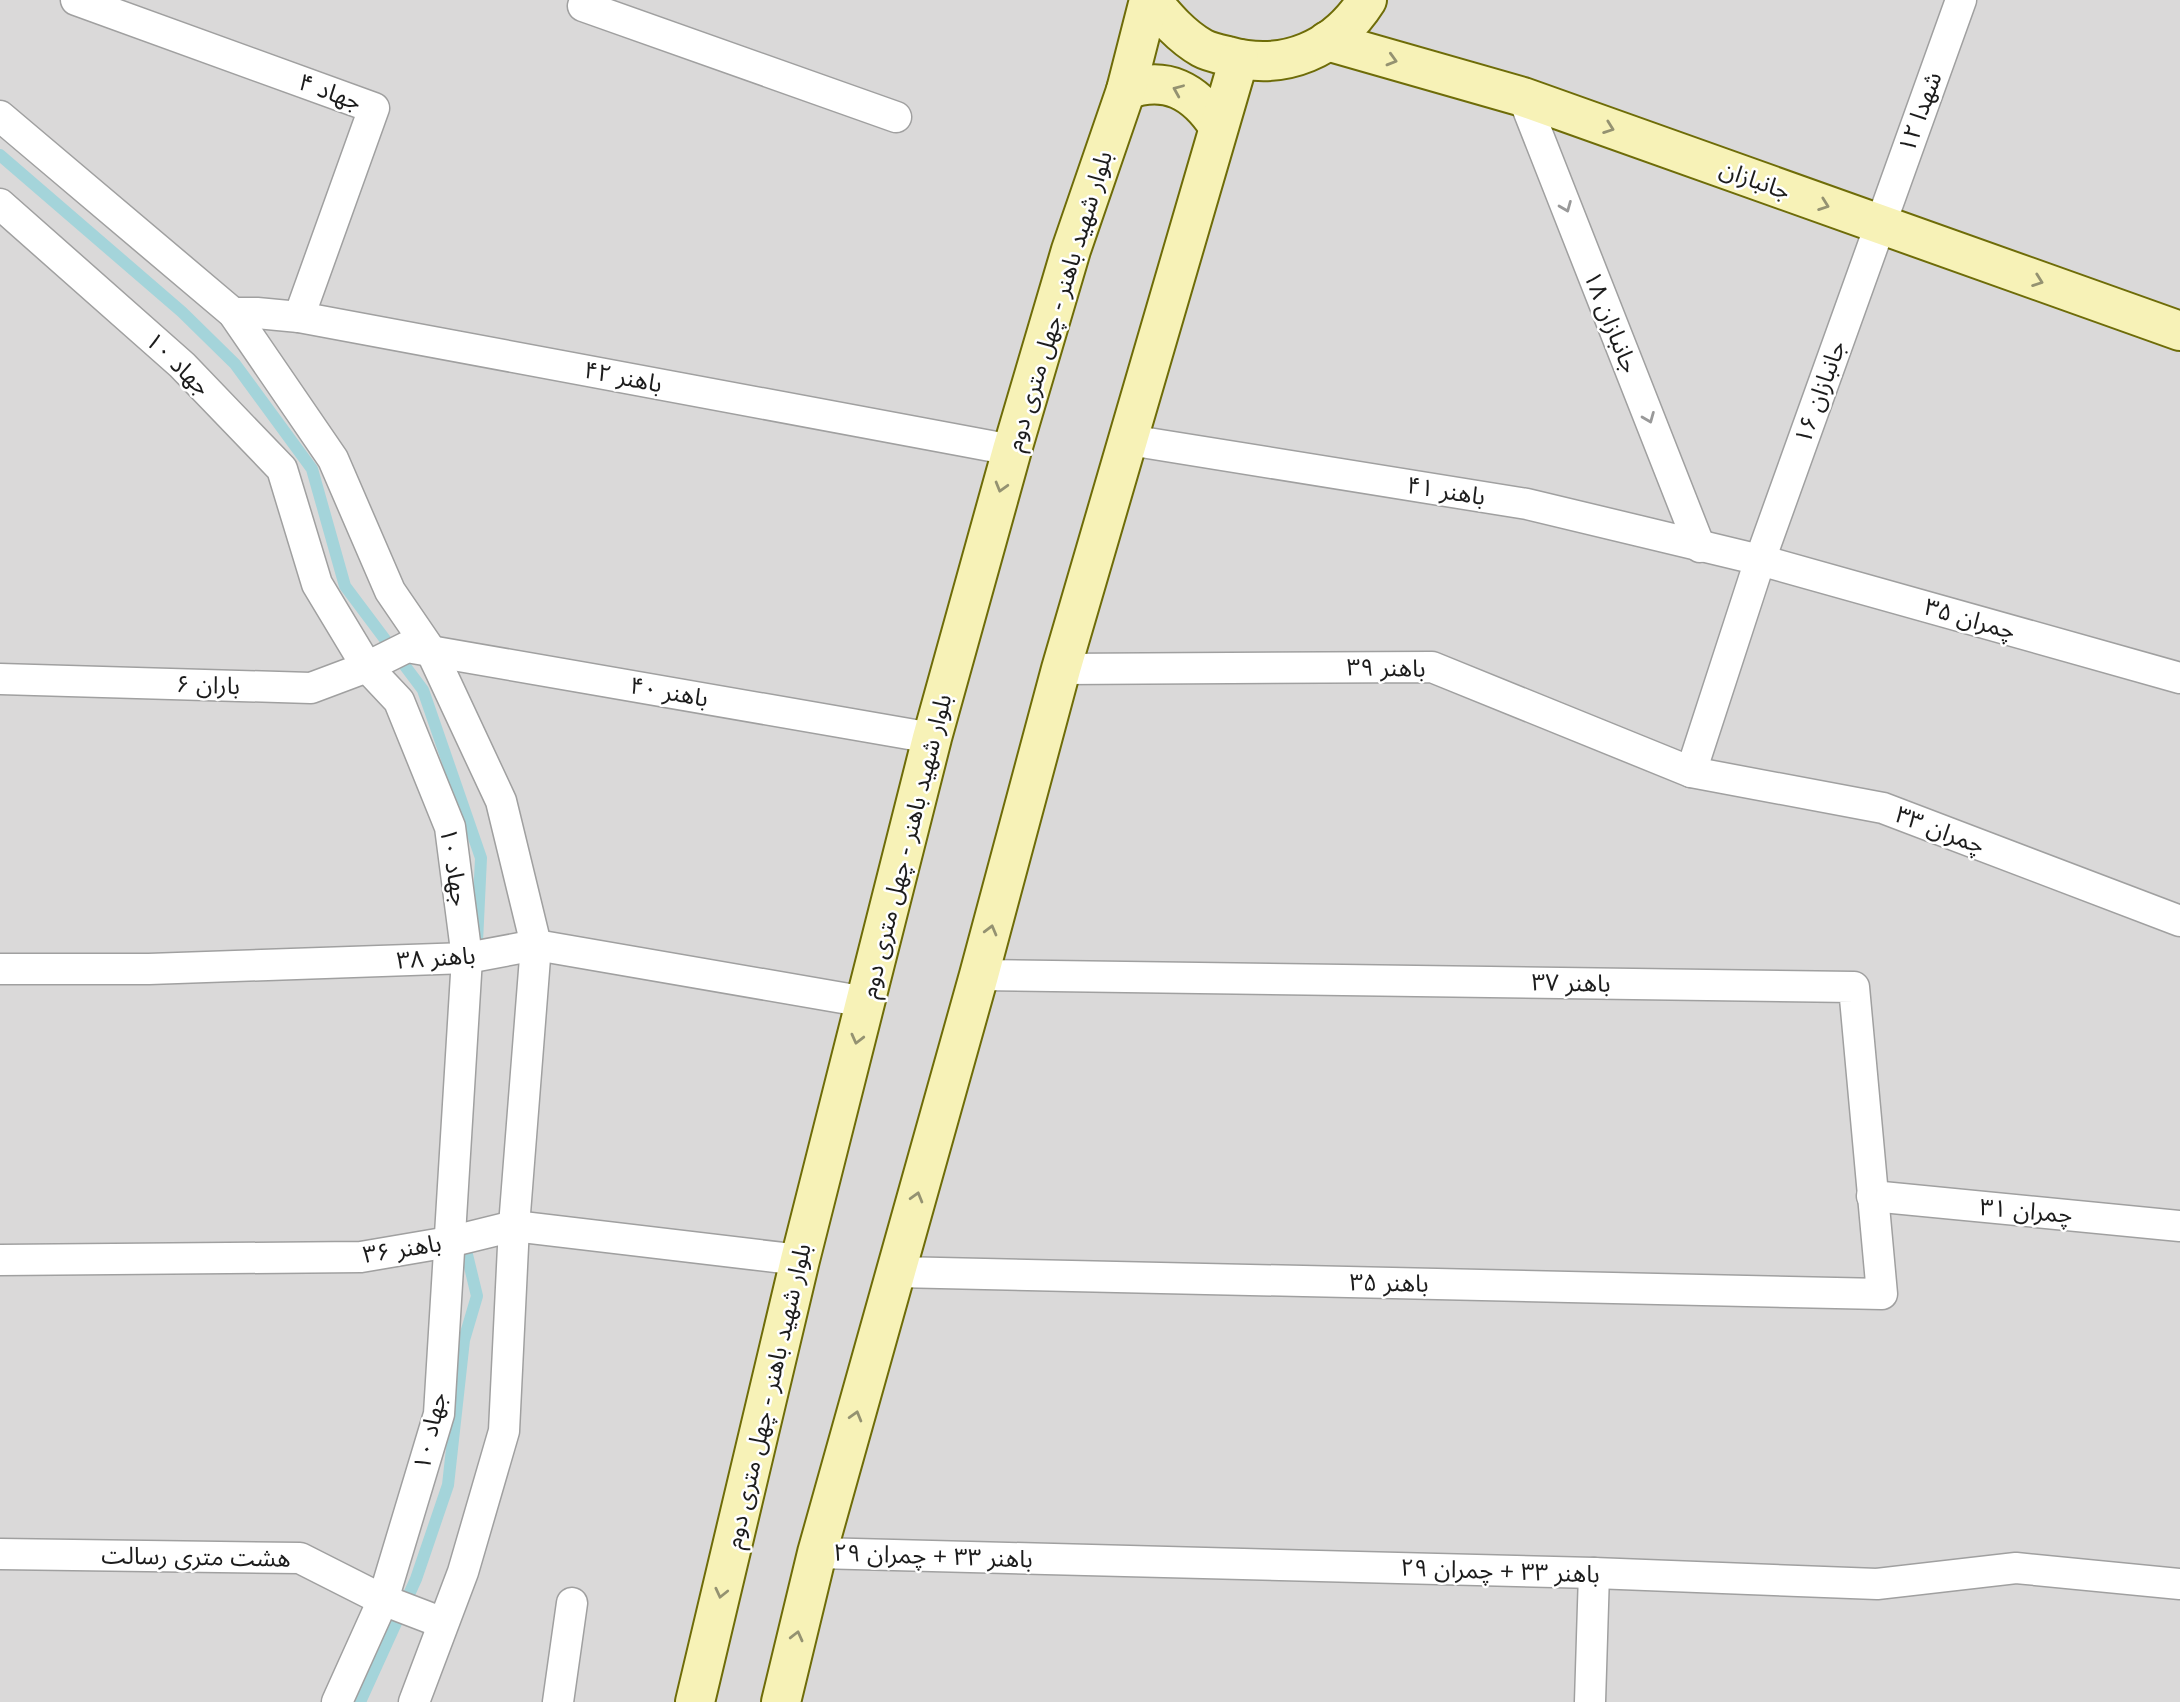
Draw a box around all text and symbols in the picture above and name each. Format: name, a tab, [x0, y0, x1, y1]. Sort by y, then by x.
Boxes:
one-way arrow	[1386, 52, 1398, 66]
street label: جهاد ۴	[295, 68, 365, 115]
street label: شهدا ۱۲	[1893, 68, 1947, 156]
one-way arrow	[1173, 84, 1185, 98]
one-way arrow	[1603, 120, 1615, 134]
street label: بلوار شهید باهنر - چهل متری دوم	[1000, 148, 1122, 455]
street label: جانبازان	[1716, 154, 1794, 206]
one-way arrow	[1817, 196, 1829, 210]
one-way arrow	[1557, 200, 1571, 212]
street label: جانبازان ۱۸	[1578, 267, 1644, 377]
one-way arrow	[2032, 273, 2044, 287]
street label: جهاد ۱۰	[141, 327, 216, 401]
street label: جانبازان ۱۶	[1788, 337, 1852, 447]
street label: باهنر ۴۲	[582, 356, 664, 398]
one-way arrow	[1640, 412, 1654, 424]
street label: باهنر ۴۱	[1405, 471, 1487, 511]
one-way arrow	[995, 481, 1010, 493]
street label: چمران ۳۵	[1921, 593, 2019, 646]
street label: باهنر ۳۹	[1346, 653, 1426, 683]
street label: باران ۶	[175, 670, 241, 700]
street label: باهنر ۴۰	[628, 671, 710, 713]
street label: بلوار شهید باهنر - چهل متری دوم	[855, 691, 961, 1002]
street label: چمران ۳۳	[1891, 800, 1989, 861]
street label: جهاد ۱۰	[435, 826, 474, 908]
one-way arrow	[983, 925, 997, 937]
street label: باهنر ۳۸	[396, 941, 476, 975]
street label: باهنر ۳۷	[1531, 968, 1611, 998]
one-way arrow	[851, 1033, 865, 1045]
one-way arrow	[909, 1191, 923, 1203]
street label: چمران ۳۱	[1978, 1193, 2074, 1230]
street label: باهنر ۳۶	[361, 1229, 443, 1269]
street label: بلوار شهید باهنر - چهل متری دوم	[719, 1241, 821, 1552]
street label: باهنر ۳۵	[1349, 1268, 1429, 1298]
street label: جهاد ۱۰	[407, 1389, 452, 1472]
one-way arrow	[847, 1410, 862, 1422]
street label: باهنر ۳۳ + چمران ۲۹	[833, 1539, 1033, 1575]
street label: هشت متری رسالت	[101, 1541, 291, 1573]
street label: باهنر ۳۳ + چمران ۲۹	[1400, 1554, 1600, 1590]
one-way arrow	[715, 1587, 729, 1599]
one-way arrow	[789, 1630, 803, 1642]

